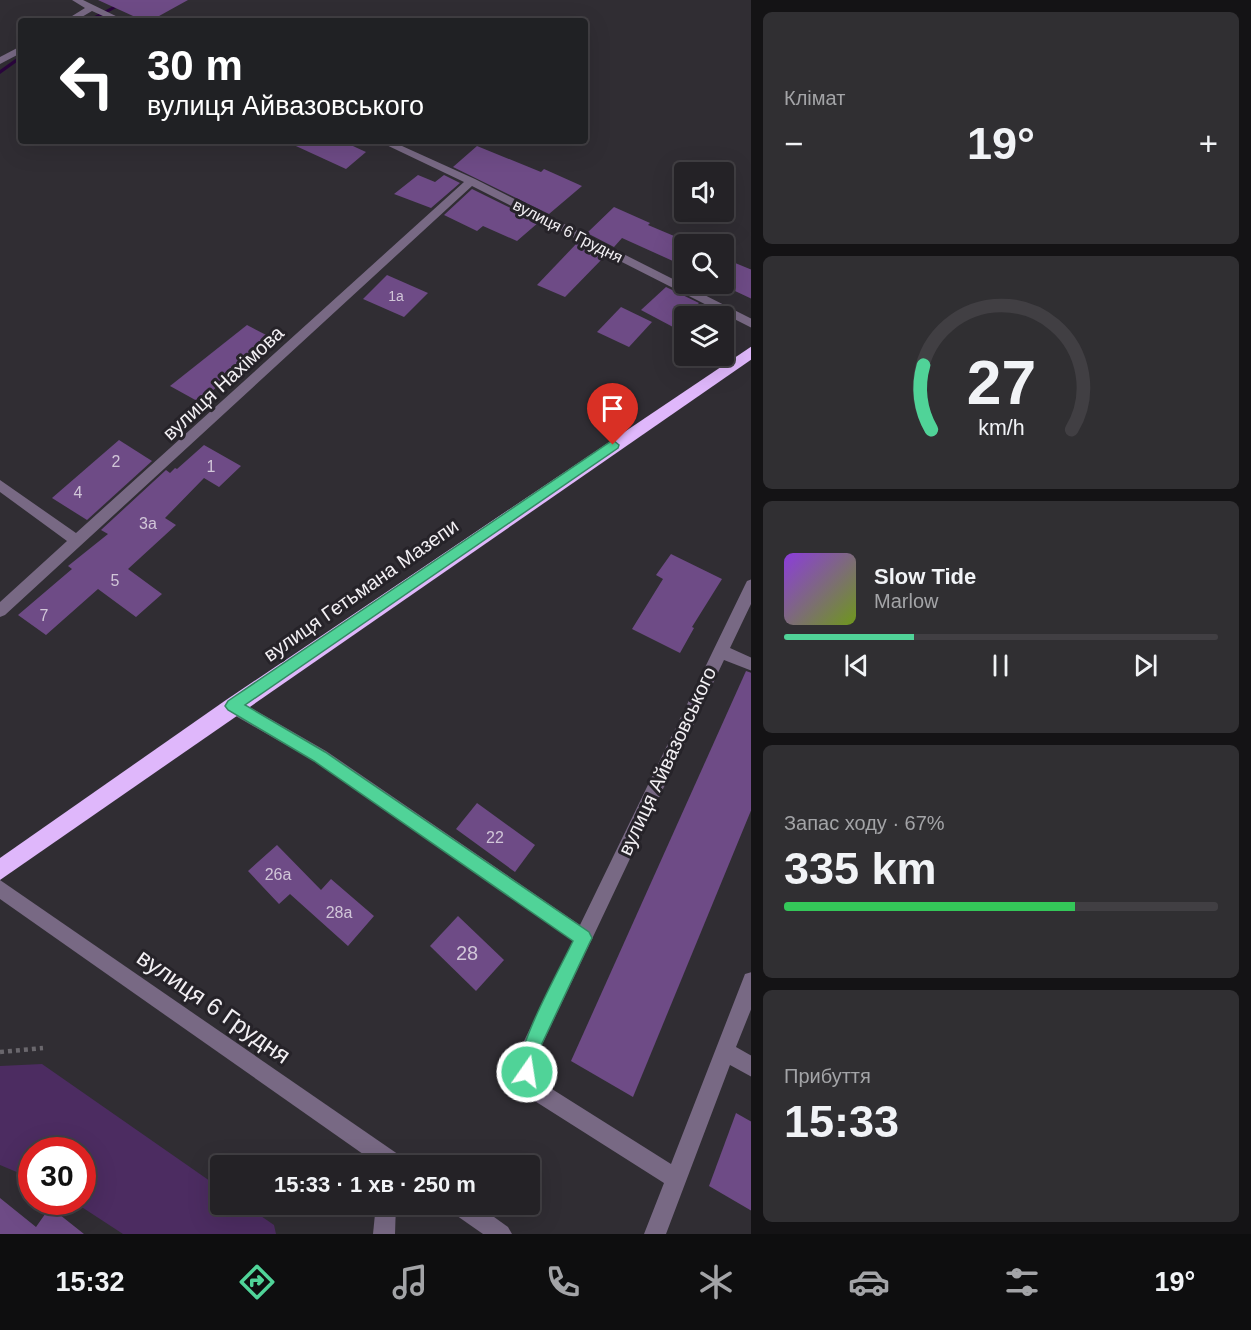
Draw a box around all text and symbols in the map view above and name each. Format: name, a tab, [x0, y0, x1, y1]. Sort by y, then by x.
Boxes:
icon: left	[48, 42, 126, 120]
text: 30 m	[147, 42, 243, 89]
text: Клімат	[784, 87, 845, 109]
text: вулиця Айвазовського	[147, 91, 424, 121]
text: 19°	[967, 118, 1035, 169]
text: −	[784, 125, 803, 162]
text: +	[1199, 125, 1218, 162]
map controls	[674, 162, 734, 366]
button: sound	[674, 162, 734, 222]
street label: вулиця 6 Грудня	[510, 196, 626, 266]
button: search	[674, 234, 734, 294]
house number: 1а	[388, 288, 404, 304]
button: layers	[674, 306, 734, 366]
street label: вулиця Нахімова	[158, 321, 288, 445]
text: 27	[966, 348, 1036, 417]
pin	[587, 383, 638, 445]
icon: arrive	[596, 392, 629, 425]
text: km/h	[978, 416, 1024, 440]
house number: 2	[112, 453, 121, 470]
house number: 1	[207, 458, 216, 475]
house number: 4	[74, 484, 83, 501]
street label: вулиця Гетьмана Мазепи	[259, 514, 463, 666]
house number: 3а	[139, 515, 157, 532]
text: Slow Tide	[874, 564, 976, 589]
house number: 5	[111, 572, 120, 589]
text: Marlow	[874, 590, 938, 612]
house number: 7	[40, 607, 49, 624]
icon: previous	[840, 649, 873, 682]
icon: pause	[984, 649, 1017, 682]
icon: next	[1129, 649, 1162, 682]
street label: вулиця Айвазовського	[614, 663, 720, 859]
text: Запас ходу · 67%	[784, 812, 945, 834]
house number: 22	[486, 829, 504, 846]
text: 335 km	[784, 843, 937, 894]
house number: 26а	[265, 866, 291, 883]
house number: 28а	[326, 904, 352, 921]
house number: 28	[456, 942, 478, 964]
street label: вулиця 6 Грудня	[132, 943, 296, 1069]
position arrow	[495, 1040, 559, 1104]
text: Прибуття	[784, 1065, 871, 1087]
text: 15:33	[784, 1096, 899, 1147]
speed limit sign: 30	[18, 1137, 96, 1215]
text: 15:33 · 1 хв · 250 m	[274, 1172, 476, 1197]
icon: directions	[236, 1261, 278, 1303]
icon: music	[389, 1261, 431, 1303]
icon: phone	[542, 1261, 584, 1303]
icon: climate	[695, 1261, 737, 1303]
icon: car	[848, 1261, 890, 1303]
icon: filters	[1001, 1261, 1043, 1303]
text: 15:32	[56, 1267, 125, 1297]
text: 19°	[1155, 1267, 1195, 1297]

